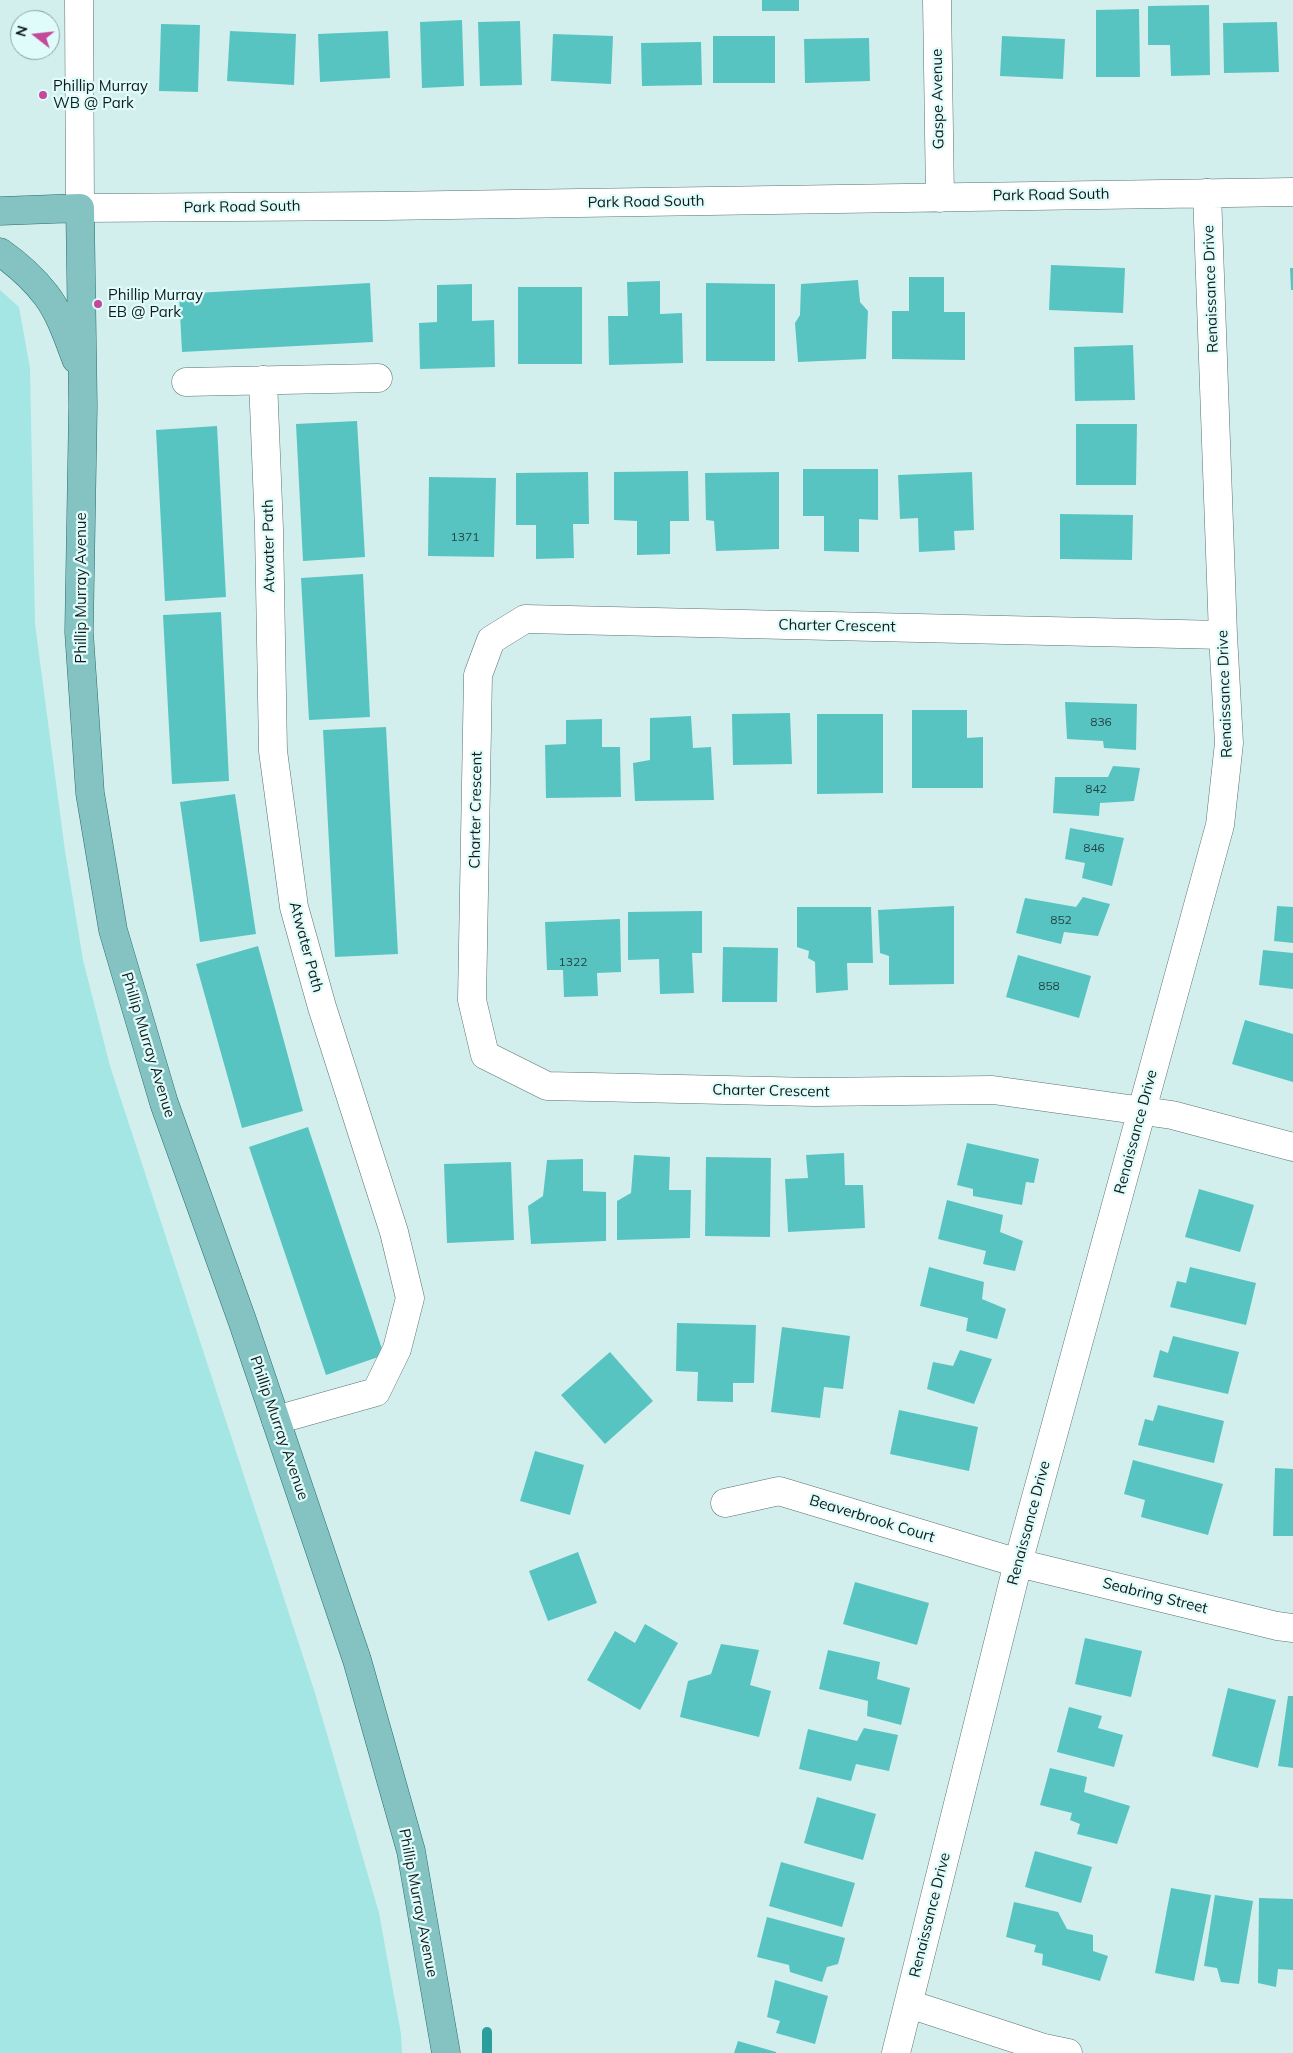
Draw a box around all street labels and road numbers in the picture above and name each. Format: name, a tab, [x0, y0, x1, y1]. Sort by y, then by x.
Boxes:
street label: Gaspe Avenue	[928, 48, 948, 150]
street label: Park Road South	[992, 185, 1110, 205]
street label: Park Road South	[587, 192, 705, 212]
street label: Park Road South	[183, 197, 301, 217]
street label: Renaissance Drive	[1200, 225, 1222, 353]
street label: Atwater Path	[259, 499, 279, 593]
street label: Phillip Murray Avenue	[72, 512, 90, 664]
street label: Charter Crescent	[778, 616, 896, 636]
street label: Renaissance Drive	[1214, 630, 1236, 758]
street label: Charter Crescent	[466, 751, 486, 869]
street label: Atwater Path	[285, 900, 327, 994]
street label: Phillip Murray Avenue	[117, 970, 179, 1120]
street label: Renaissance Drive	[1111, 1068, 1161, 1196]
street label: Charter Crescent	[712, 1081, 830, 1101]
street label: Phillip Murray Avenue	[246, 1354, 312, 1502]
street label: Renaissance Drive	[1004, 1459, 1054, 1587]
street label: Beaverbrook Court	[807, 1491, 937, 1547]
street label: Seabring Street	[1101, 1574, 1209, 1618]
street label: Phillip Murray Avenue	[395, 1827, 441, 1979]
street label: Renaissance Drive	[906, 1851, 954, 1979]

